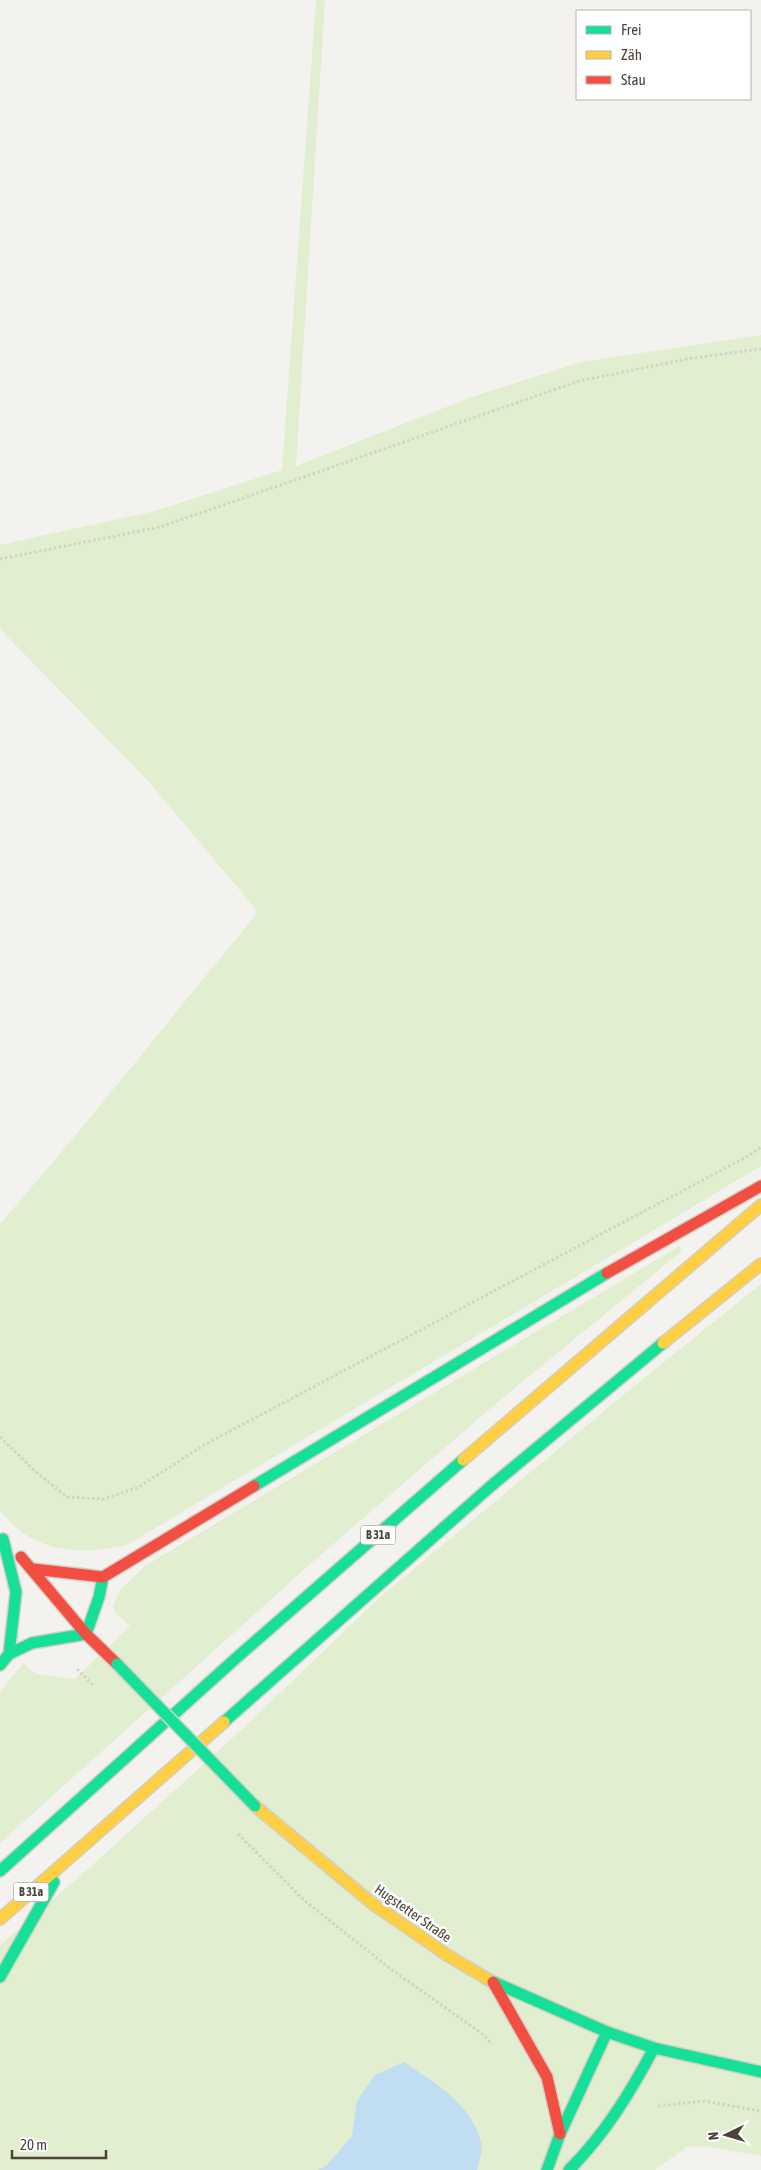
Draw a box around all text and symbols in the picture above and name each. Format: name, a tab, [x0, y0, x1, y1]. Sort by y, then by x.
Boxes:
legend	[576, 10, 751, 100]
text: Frei	[621, 21, 641, 38]
text: Zäh	[621, 46, 642, 63]
text: Stau	[621, 71, 646, 88]
road number: B 31a	[360, 1526, 396, 1544]
street label: Hugstetter Straße	[372, 1881, 454, 1945]
road number: B 31a	[14, 1882, 48, 1901]
north arrow	[701, 2110, 751, 2160]
scale bar	[12, 2128, 106, 2160]
text: N	[705, 2131, 721, 2141]
text: 20 m	[20, 2136, 47, 2153]

